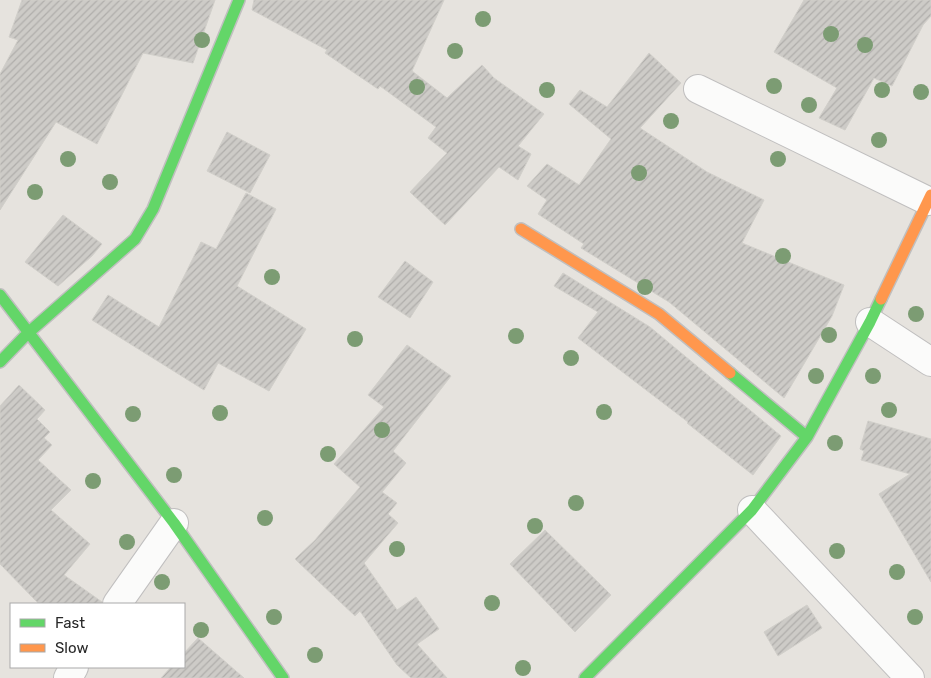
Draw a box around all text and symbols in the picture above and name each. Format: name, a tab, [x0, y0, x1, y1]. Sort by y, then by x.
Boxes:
legend	[10, 603, 185, 668]
text: Fast	[55, 614, 85, 632]
text: Slow	[55, 639, 88, 657]

